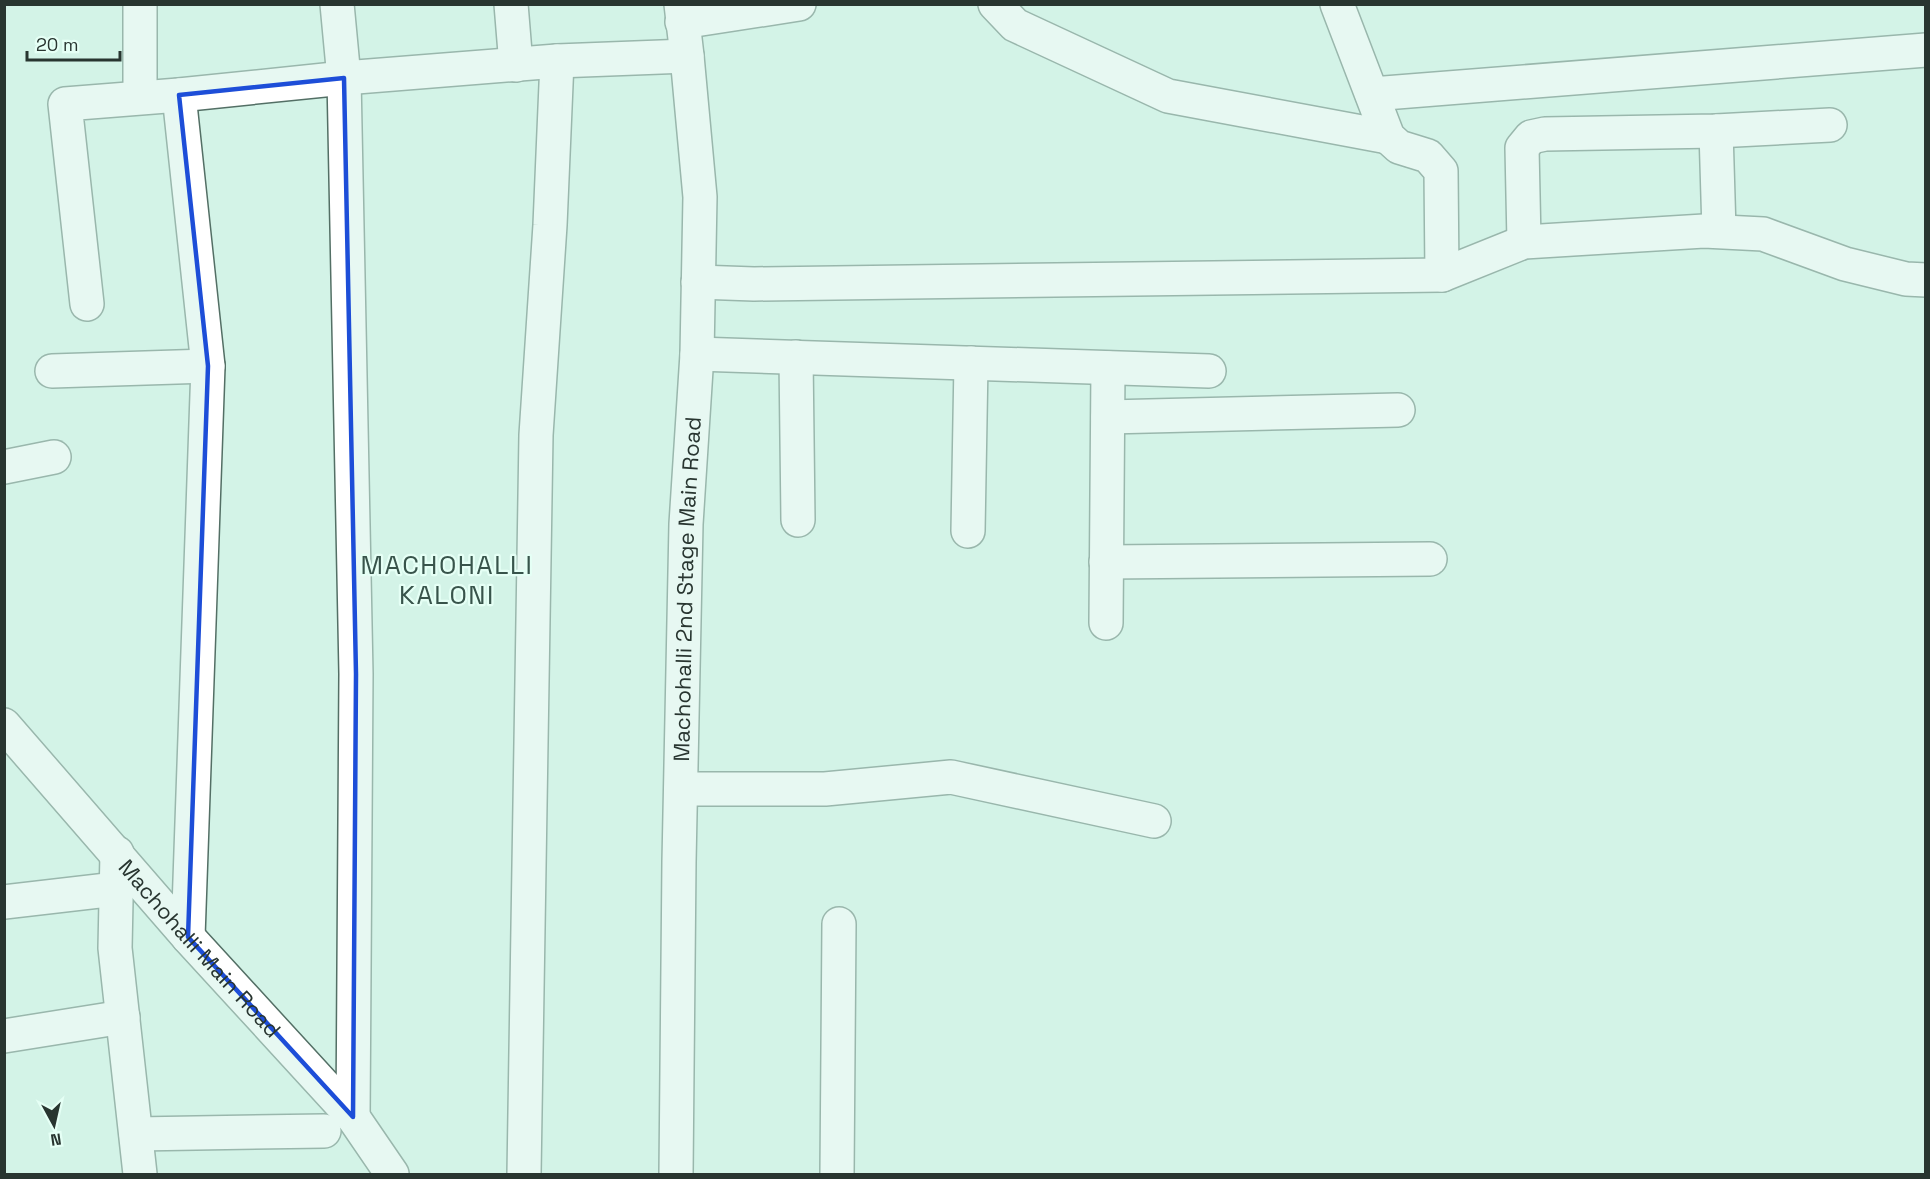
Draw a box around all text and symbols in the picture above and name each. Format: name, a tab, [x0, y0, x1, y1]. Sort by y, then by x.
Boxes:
scale bar	[27, 24, 120, 62]
text: 20 m	[36, 33, 79, 56]
street label: Machohalli 2nd Stage Main Road	[667, 416, 707, 762]
district label: MACHOHALLI KALONI	[361, 548, 533, 612]
street label: Machohalli Main Road	[113, 853, 287, 1043]
north arrow	[24, 1095, 84, 1155]
text: N	[49, 1128, 63, 1151]

